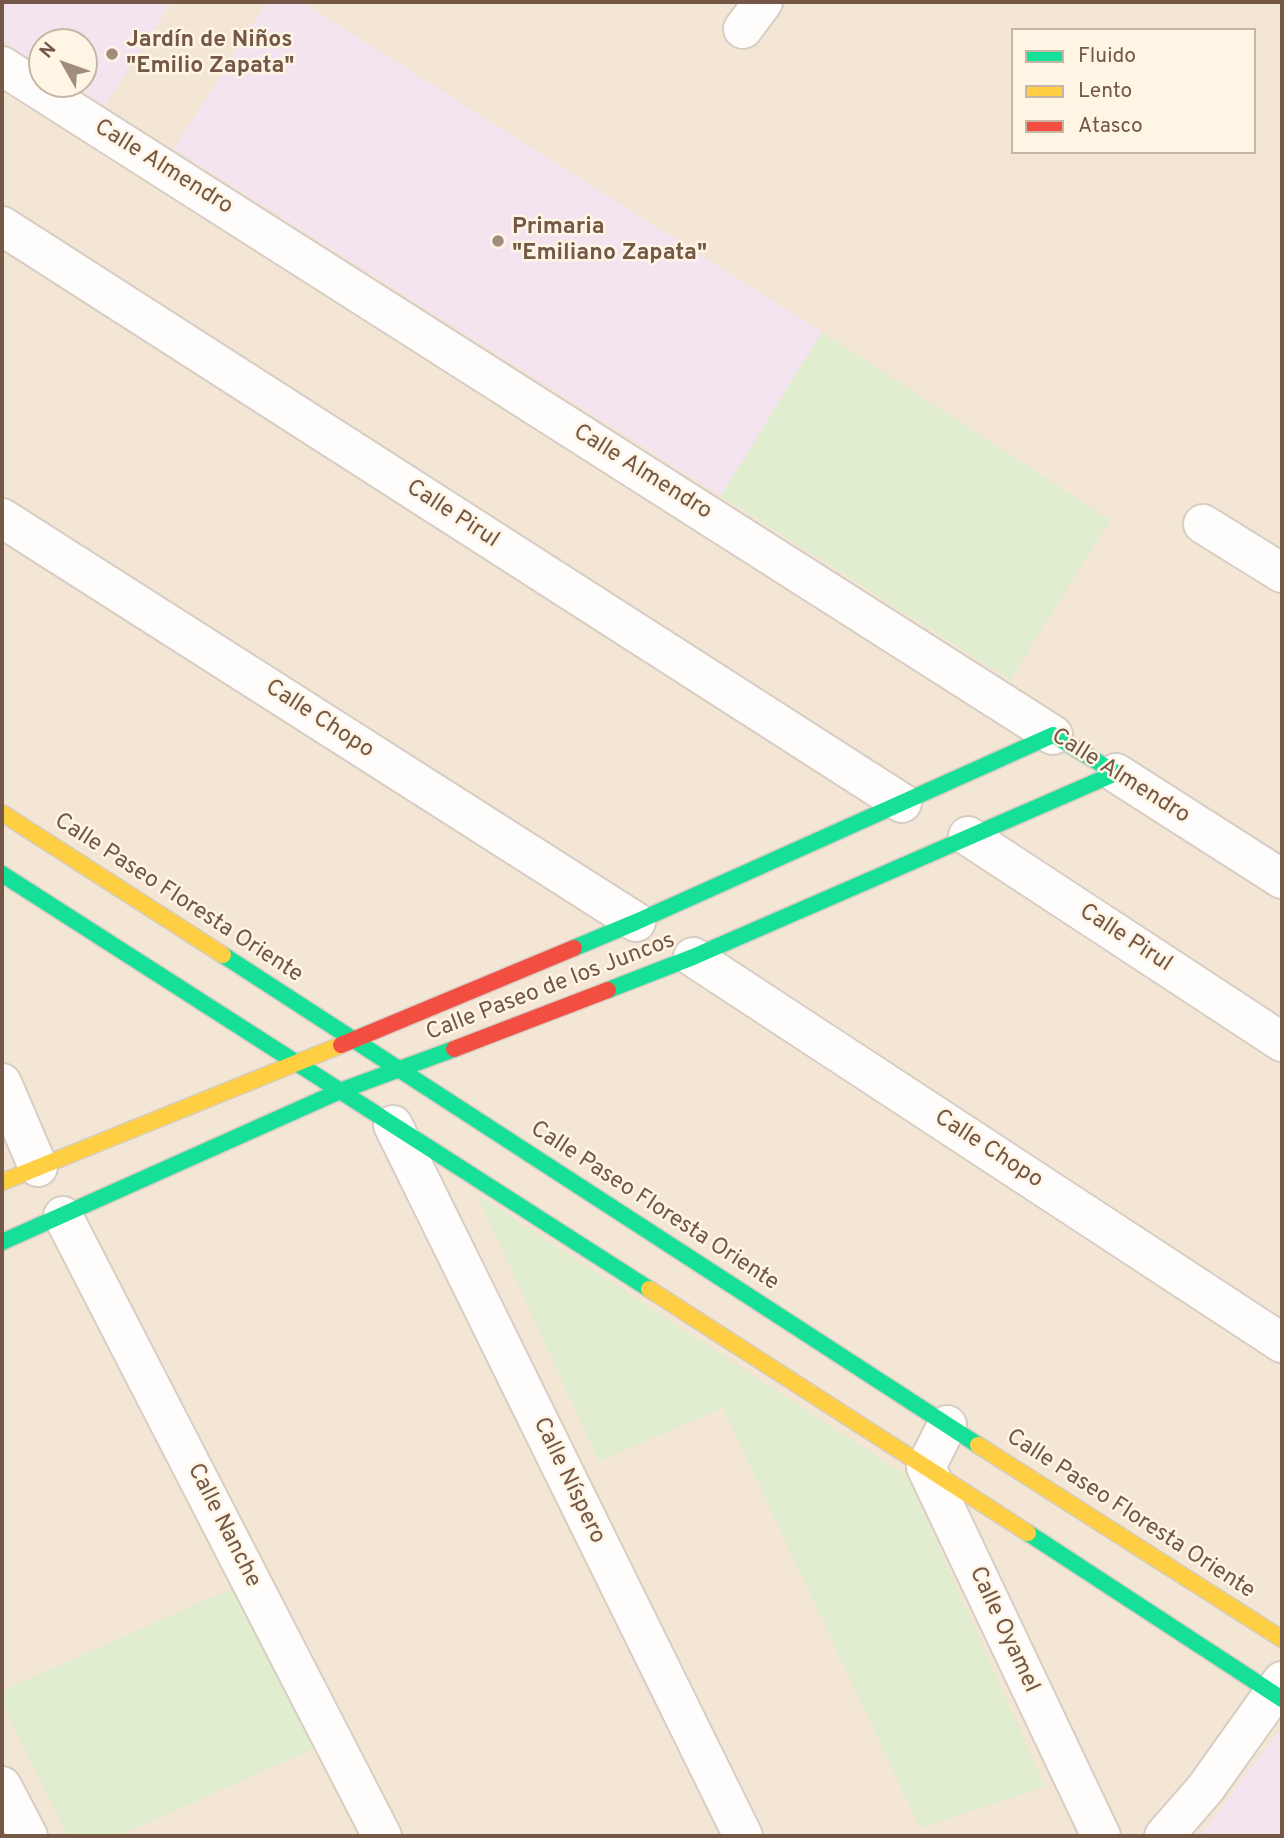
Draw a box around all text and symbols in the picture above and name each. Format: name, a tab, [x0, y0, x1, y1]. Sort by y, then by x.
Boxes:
place label: Jardín de Niños "Emilio Zapata"	[126, 27, 294, 81]
north arrow	[28, 28, 98, 98]
legend	[1011, 28, 1256, 154]
text: N	[35, 38, 62, 64]
text: Fluido	[1078, 43, 1136, 70]
marker: Jardín de Niños "Emilio Zapata"	[104, 46, 120, 62]
text: Lento	[1078, 78, 1132, 105]
text: Atasco	[1078, 113, 1143, 140]
street label: Calle Almendro	[89, 114, 237, 222]
place label: Primaria "Emiliano Zapata"	[512, 214, 707, 268]
marker: Primaria "Emiliano Zapata"	[490, 233, 506, 249]
street label: Calle Almendro	[568, 419, 716, 527]
street label: Calle Pirul	[401, 475, 503, 555]
street label: Calle Chopo	[260, 675, 378, 765]
street label: Calle Almendro	[1046, 723, 1194, 831]
street label: Calle Paseo Floresta Oriente	[49, 808, 307, 990]
street label: Calle Pirul	[1074, 899, 1176, 979]
street label: Calle Paseo de los Juncos	[423, 928, 679, 1048]
street label: Calle Chopo	[929, 1105, 1047, 1195]
street label: Calle Paseo Floresta Oriente	[525, 1116, 783, 1298]
street label: Calle Níspero	[526, 1413, 610, 1549]
street label: Calle Paseo Floresta Oriente	[1001, 1424, 1259, 1606]
street label: Calle Nanche	[180, 1459, 266, 1593]
street label: Calle Oyamel	[962, 1563, 1044, 1697]

